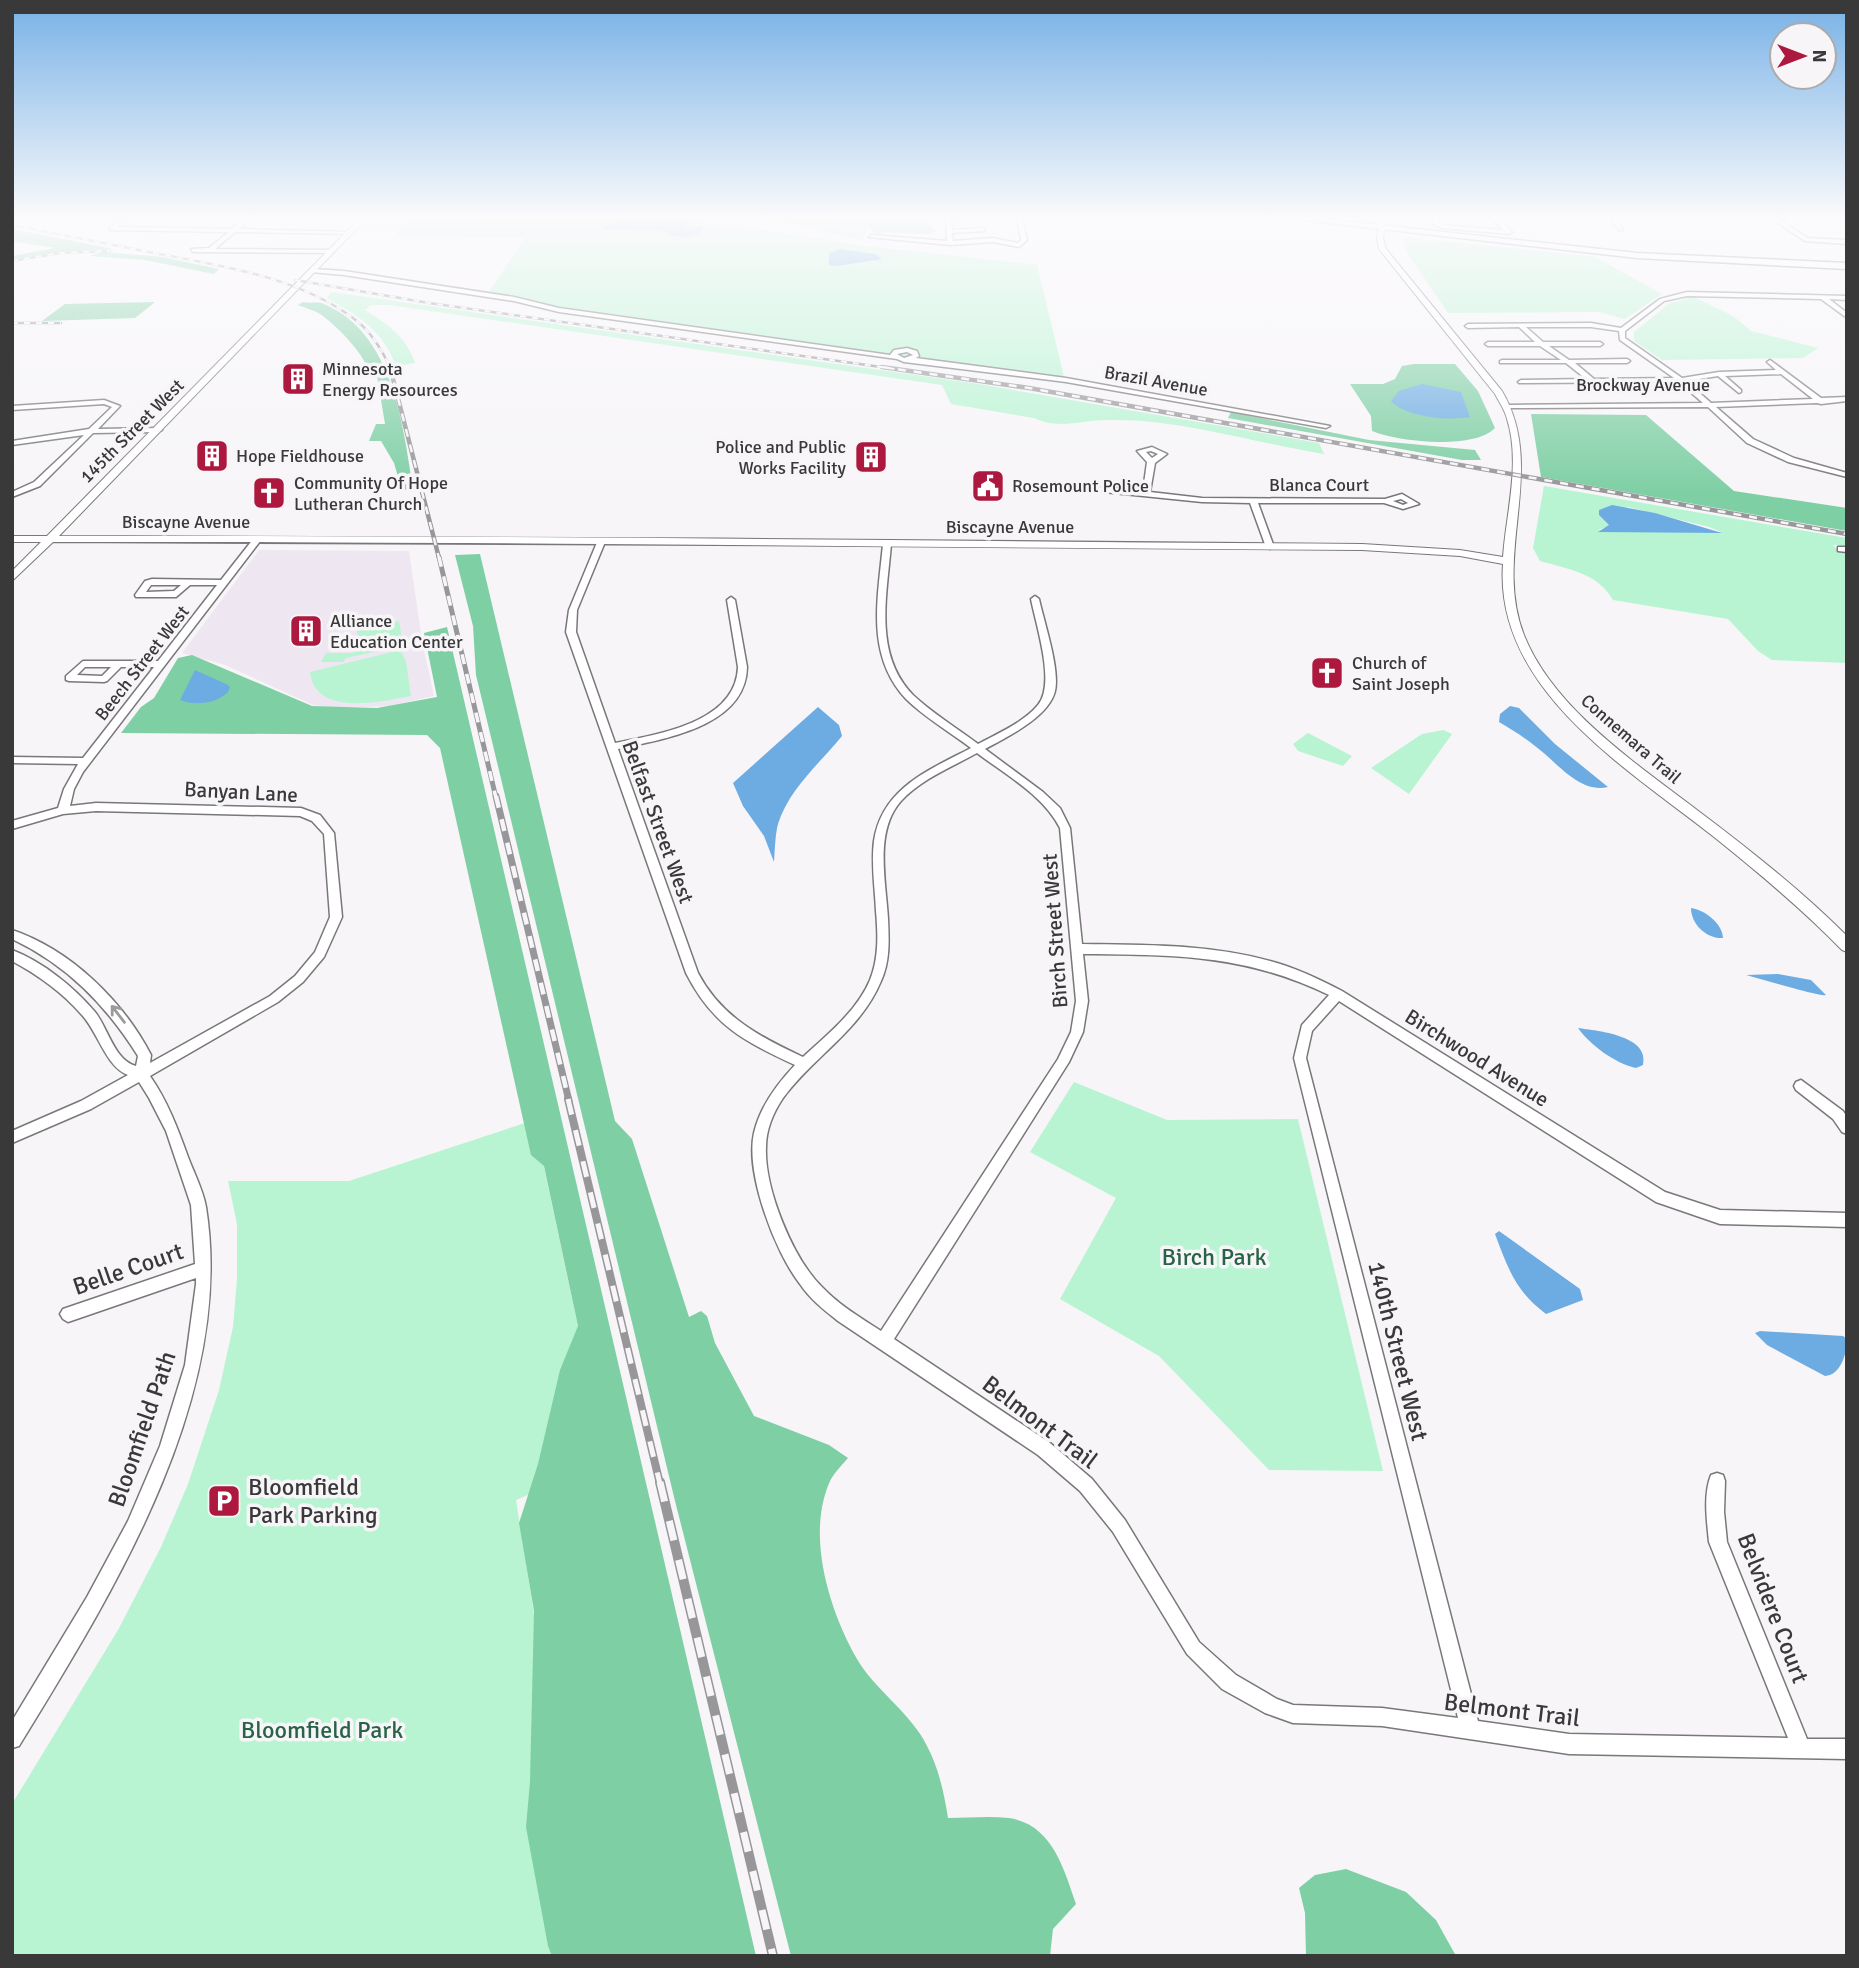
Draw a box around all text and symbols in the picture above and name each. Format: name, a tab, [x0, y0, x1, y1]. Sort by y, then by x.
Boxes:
north arrow	[1768, 21, 1838, 91]
text: N	[1807, 49, 1831, 63]
place label: Minnesota Energy Resources	[322, 358, 458, 401]
building icon: Minnesota Energy Resources	[279, 360, 317, 398]
street label: Brazil Avenue	[1103, 361, 1209, 401]
street label: 145th Street West	[75, 374, 189, 488]
street label: Brockway Avenue	[1576, 374, 1710, 396]
place label: Police and Public Works Facility	[715, 436, 847, 479]
building icon: Hope Fieldhouse	[193, 437, 231, 475]
building icon: Police and Public Works Facility	[852, 438, 890, 476]
place label: Hope Fieldhouse	[236, 445, 364, 467]
public building icon: Rosemount Police	[969, 467, 1007, 505]
place label: Community Of Hope Lutheran Church	[294, 472, 448, 515]
church icon: Community Of Hope Lutheran Church	[250, 474, 288, 512]
street label: Blanca Court	[1269, 474, 1369, 496]
place label: Rosemount Police	[1012, 475, 1149, 497]
street label: Biscayne Avenue	[122, 511, 250, 533]
street label: Biscayne Avenue	[946, 516, 1074, 538]
street label: Beech Street West	[90, 601, 194, 725]
place label: Alliance Education Center	[330, 610, 463, 653]
building icon: Alliance Education Center	[287, 612, 325, 650]
place label: Church of Saint Joseph	[1352, 652, 1450, 695]
church icon: Church of Saint Joseph	[1308, 654, 1346, 692]
street label: Connemara Trail	[1576, 689, 1686, 789]
street label: Belfast Street West	[616, 737, 700, 907]
street label: Banyan Lane	[183, 776, 299, 808]
street label: Birch Street West	[1037, 853, 1073, 1009]
street label: Birchwood Avenue	[1400, 1003, 1554, 1113]
one-way arrow	[111, 1006, 126, 1024]
street label: Belle Court	[69, 1236, 187, 1302]
park label: Birch Park	[1161, 1242, 1267, 1272]
street label: 140th Street West	[1361, 1258, 1435, 1444]
street label: Bloomfield Path	[101, 1347, 183, 1511]
street label: Belmont Trail	[976, 1369, 1104, 1475]
place label: Bloomfield Park Parking	[248, 1472, 378, 1530]
parking icon: Bloomfield Park Parking	[205, 1482, 243, 1520]
street label: Belvidere Court	[1731, 1529, 1815, 1687]
street label: Belmont Trail	[1442, 1687, 1582, 1733]
park label: Bloomfield Park	[241, 1715, 403, 1745]

